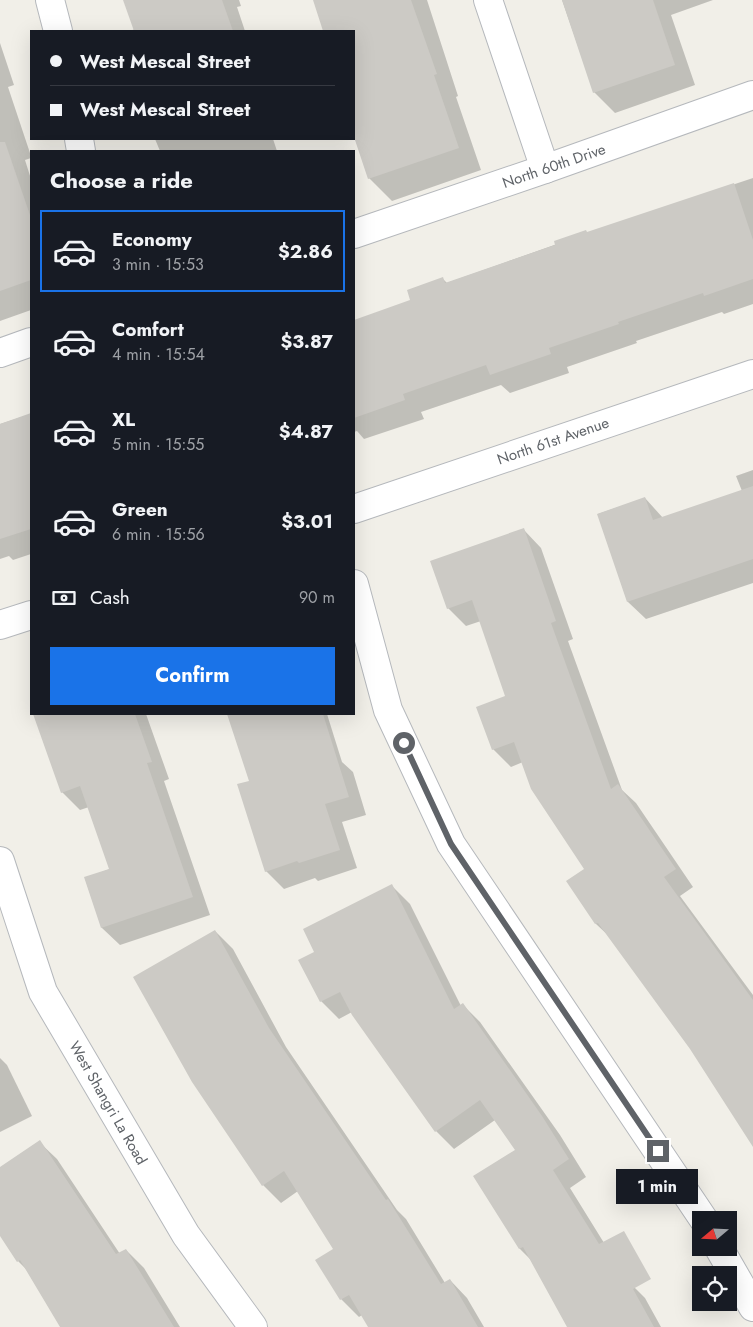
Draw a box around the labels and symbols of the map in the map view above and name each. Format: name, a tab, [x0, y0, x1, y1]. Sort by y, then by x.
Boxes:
street label: North 60th Drive	[499, 138, 609, 194]
street label: North 61st Avenue	[494, 411, 612, 470]
route start	[393, 732, 415, 754]
street label: West Shangri La Road	[64, 1037, 152, 1169]
route end	[647, 1140, 669, 1162]
callout: 1 min	[617, 1168, 699, 1204]
north arrow	[692, 1211, 738, 1256]

